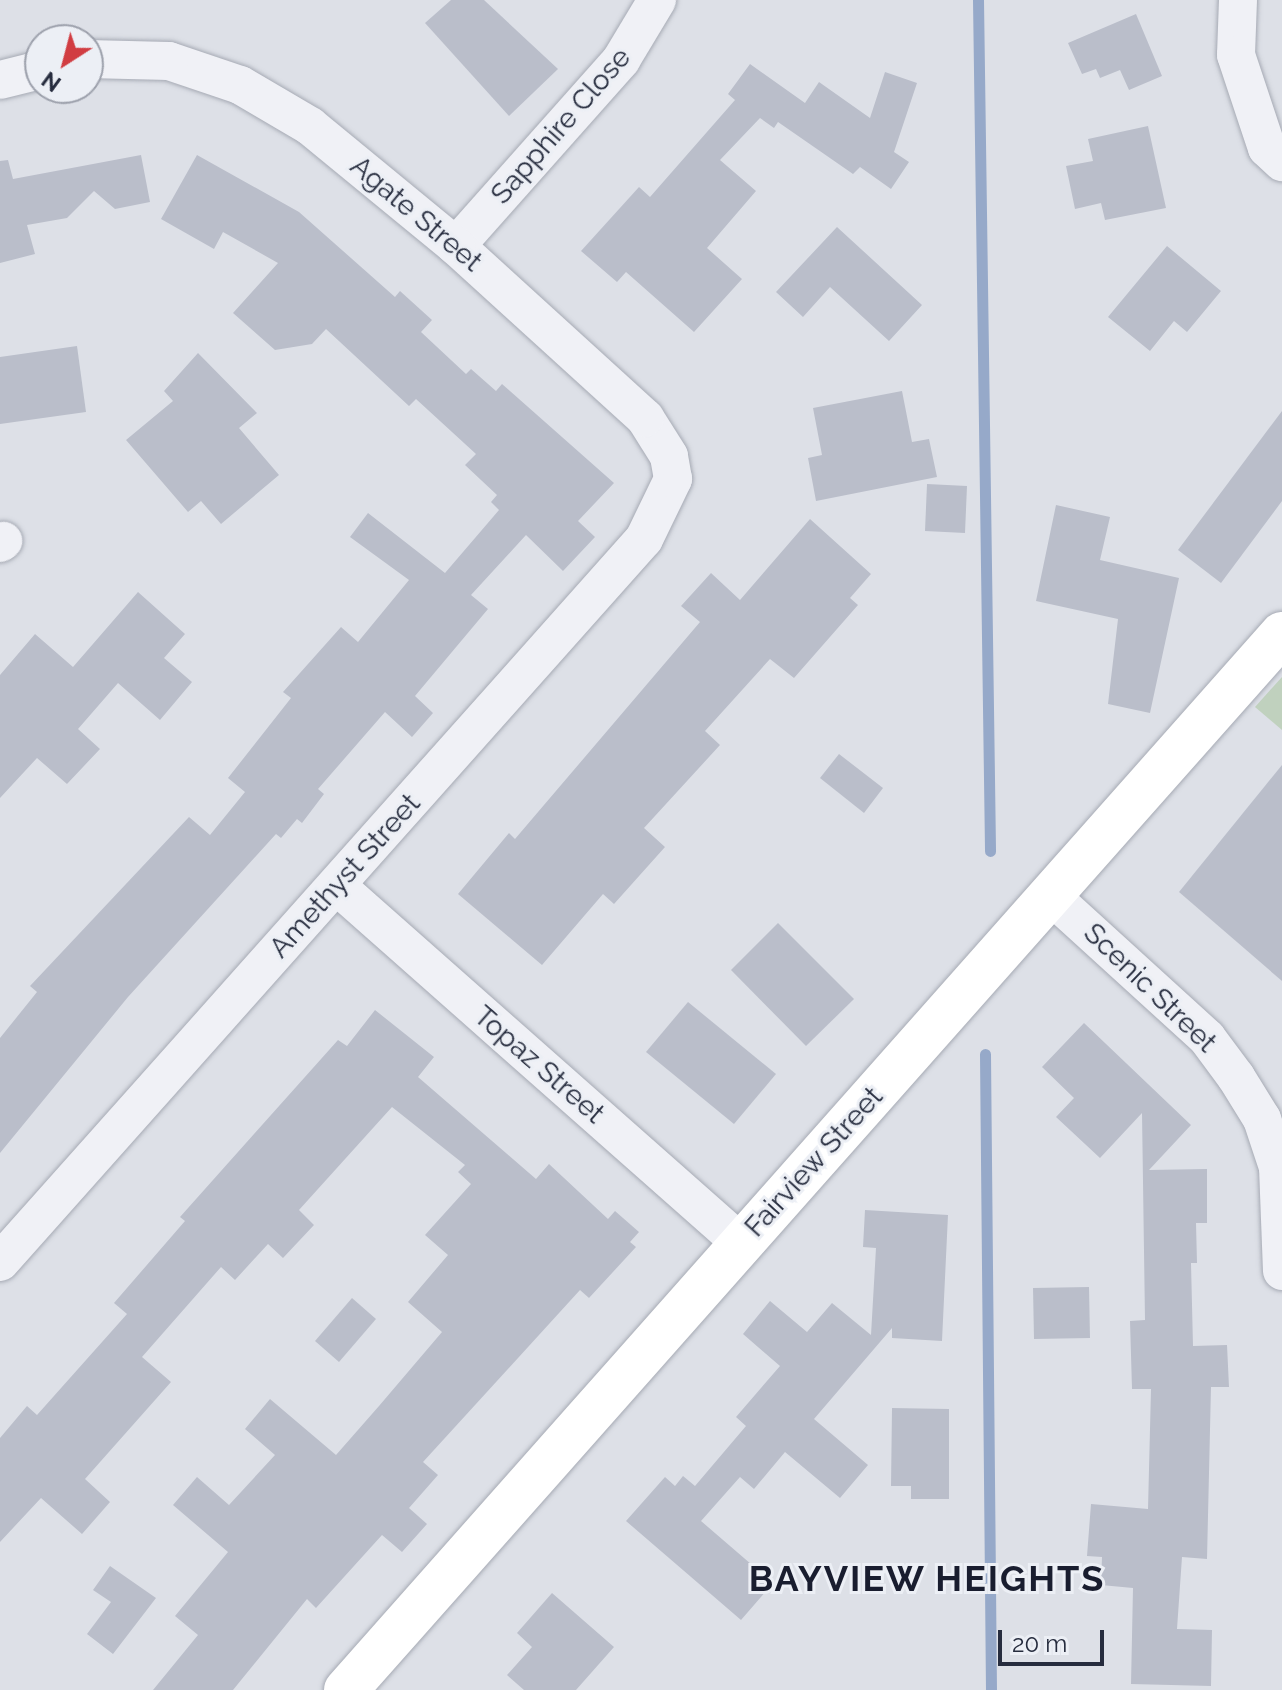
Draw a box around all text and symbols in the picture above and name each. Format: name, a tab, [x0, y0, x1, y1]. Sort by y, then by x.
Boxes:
north arrow	[24, 24, 104, 104]
street label: Sapphire Close	[484, 41, 638, 211]
text: N	[37, 66, 66, 97]
street label: Agate Street	[343, 149, 489, 279]
street label: Amethyst Street	[263, 787, 427, 965]
street label: Scenic Street	[1077, 916, 1223, 1060]
street label: Topaz Street	[467, 999, 611, 1131]
street label: Fairview Street	[738, 1080, 890, 1244]
district label: BAYVIEW HEIGHTS	[748, 1557, 1106, 1601]
scale bar	[1002, 1614, 1108, 1664]
text: 20 m	[1012, 1629, 1067, 1658]

